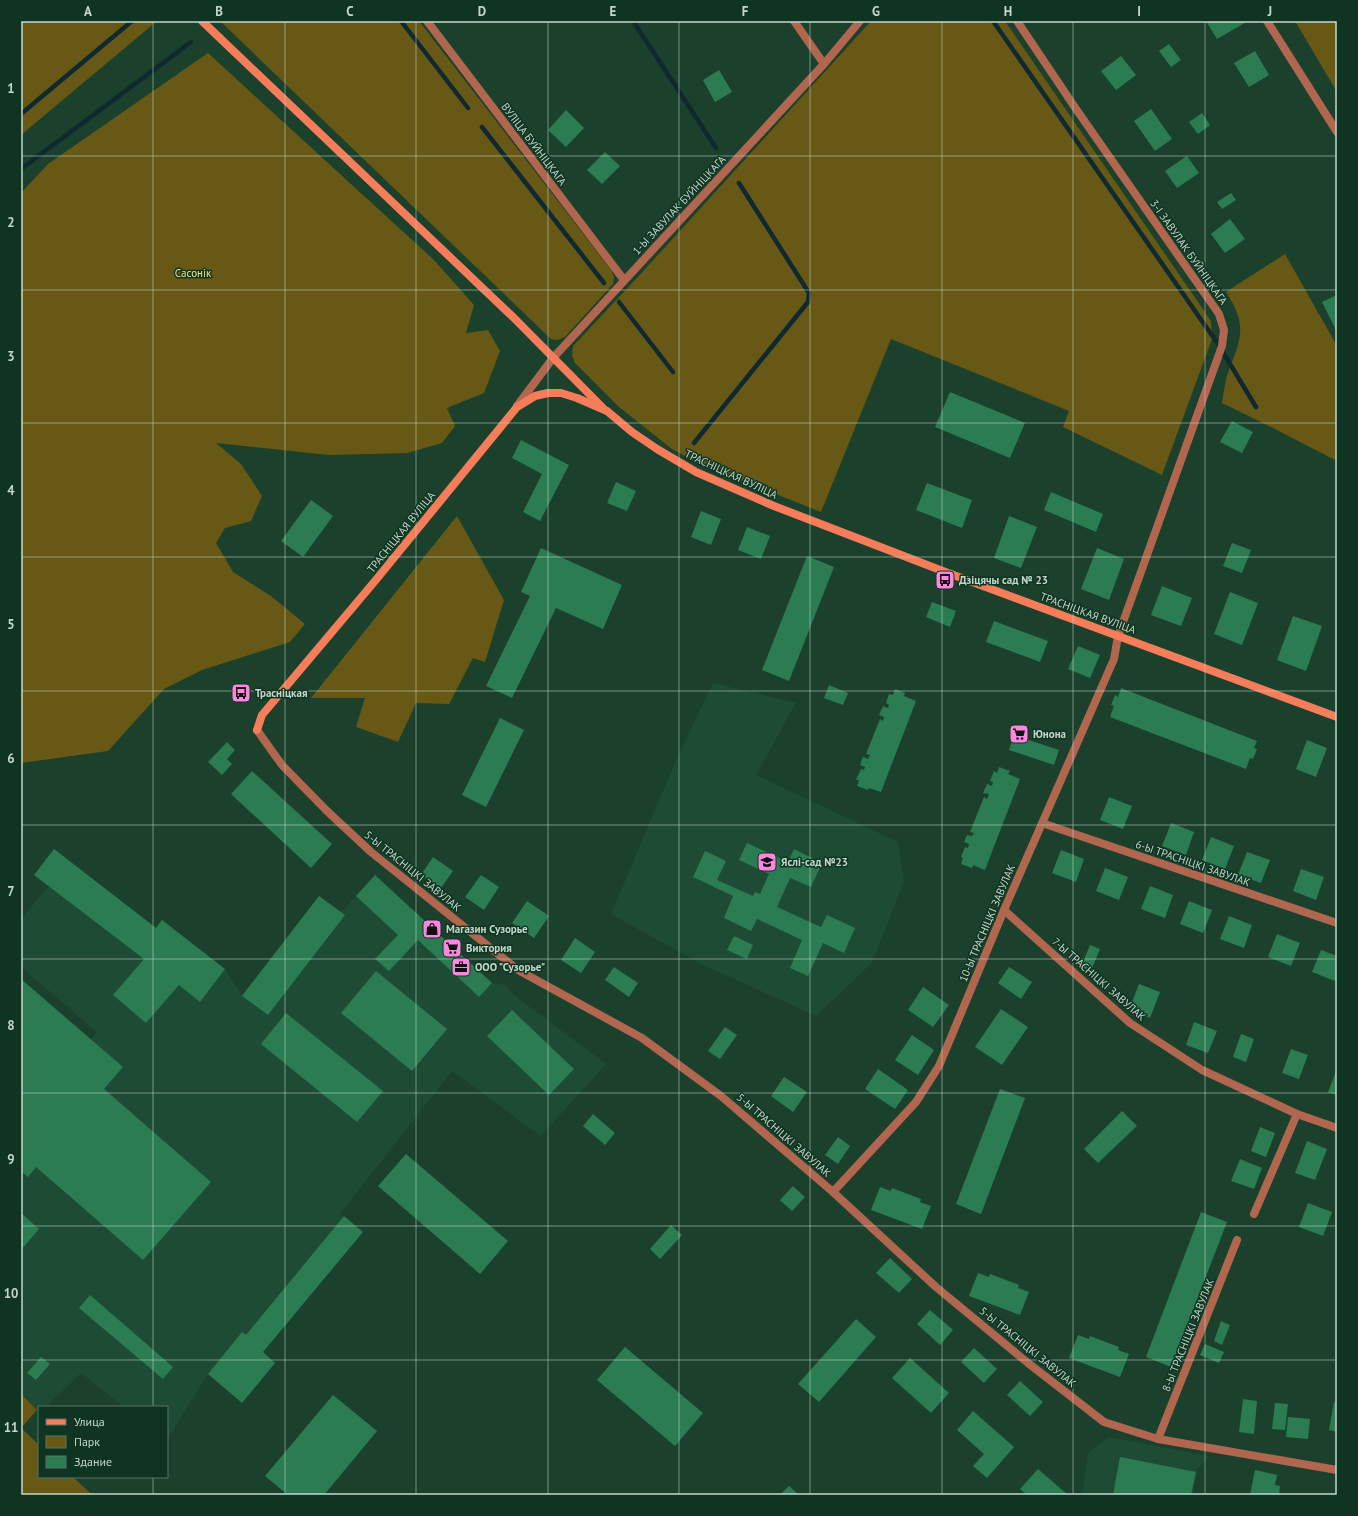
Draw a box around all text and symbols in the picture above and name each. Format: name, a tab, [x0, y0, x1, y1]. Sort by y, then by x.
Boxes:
text: A	[84, 3, 92, 20]
text: B	[215, 3, 223, 20]
text: C	[346, 3, 354, 20]
text: D	[478, 3, 486, 20]
text: E	[610, 3, 617, 20]
text: F	[742, 3, 749, 20]
text: G	[872, 3, 880, 20]
text: H	[1004, 3, 1012, 20]
text: I	[1137, 3, 1141, 20]
text: J	[1267, 3, 1272, 20]
text: 1	[7, 80, 15, 97]
street label: ВУЛІЦА БУЙНІЦКАГА	[498, 100, 570, 189]
street label: 1-Ы ЗАВУЛАК БУЙНІЦКАГА	[629, 152, 729, 257]
street label: 3-І ЗАВУЛАК БУЙНІЦКАГА	[1147, 197, 1231, 308]
text: 2	[7, 214, 15, 231]
park label: Сасонік	[175, 266, 212, 280]
text: 3	[7, 348, 15, 365]
street label: ТРАСНІЦКАЯ ВУЛІЦА	[682, 446, 780, 502]
text: 4	[7, 482, 15, 499]
street label: ТРАСНІЦКАЯ ВУЛІЦА	[364, 488, 438, 576]
bus stop icon: Дзіцячы сад № 23	[934, 569, 956, 591]
place label: Дзіцячы сад № 23	[959, 573, 1048, 587]
street label: ТРАСНІЦКАЯ ВУЛІЦА	[1038, 589, 1138, 637]
text: 5	[7, 616, 15, 633]
bus stop icon: Трасніцкая	[230, 682, 252, 704]
place label: Трасніцкая	[255, 686, 307, 700]
supermarket icon: Юнона	[1008, 723, 1030, 745]
place label: Юнона	[1033, 727, 1066, 741]
text: 6	[7, 750, 15, 767]
street label: 5-Ы ТРАСНІЦКІ ЗАВУЛАК	[362, 828, 464, 915]
street label: 6-Ы ТРАСНІЦКІ ЗАВУЛАК	[1134, 837, 1253, 889]
school or university icon: Яслі-сад №23	[756, 851, 778, 873]
place label: Яслі-сад №23	[781, 855, 848, 869]
street label: 10-Ы ТРАСНІЦКІ ЗАВУЛАК	[956, 862, 1018, 984]
text: 7	[7, 883, 15, 900]
shop icon: Магазин Сузорье	[421, 918, 443, 940]
place label: Магазин Сузорье	[446, 922, 528, 936]
street label: 7-Ы ТРАСНІЦКІ ЗАВУЛАК	[1049, 934, 1149, 1024]
supermarket icon: Виктория	[441, 937, 463, 959]
place label: Виктория	[466, 941, 512, 955]
office icon: ООО "Сузорье"	[450, 956, 472, 978]
place label: ООО "Сузорье"	[475, 960, 545, 974]
text: 8	[7, 1017, 15, 1034]
street label: 5-Ы ТРАСНІЦКІ ЗАВУЛАК	[734, 1090, 834, 1180]
text: 9	[7, 1151, 15, 1168]
street label: 8-Ы ТРАСНІЦКІ ЗАВУЛАК	[1159, 1276, 1217, 1394]
text: 10	[4, 1285, 18, 1302]
street label: 5-Ы ТРАСНІЦКІ ЗАВУЛАК	[977, 1304, 1079, 1391]
legend	[38, 1406, 168, 1478]
text: Улица	[74, 1414, 105, 1429]
text: 11	[4, 1419, 18, 1436]
text: Парк	[74, 1434, 100, 1449]
text: Здание	[74, 1454, 112, 1469]

